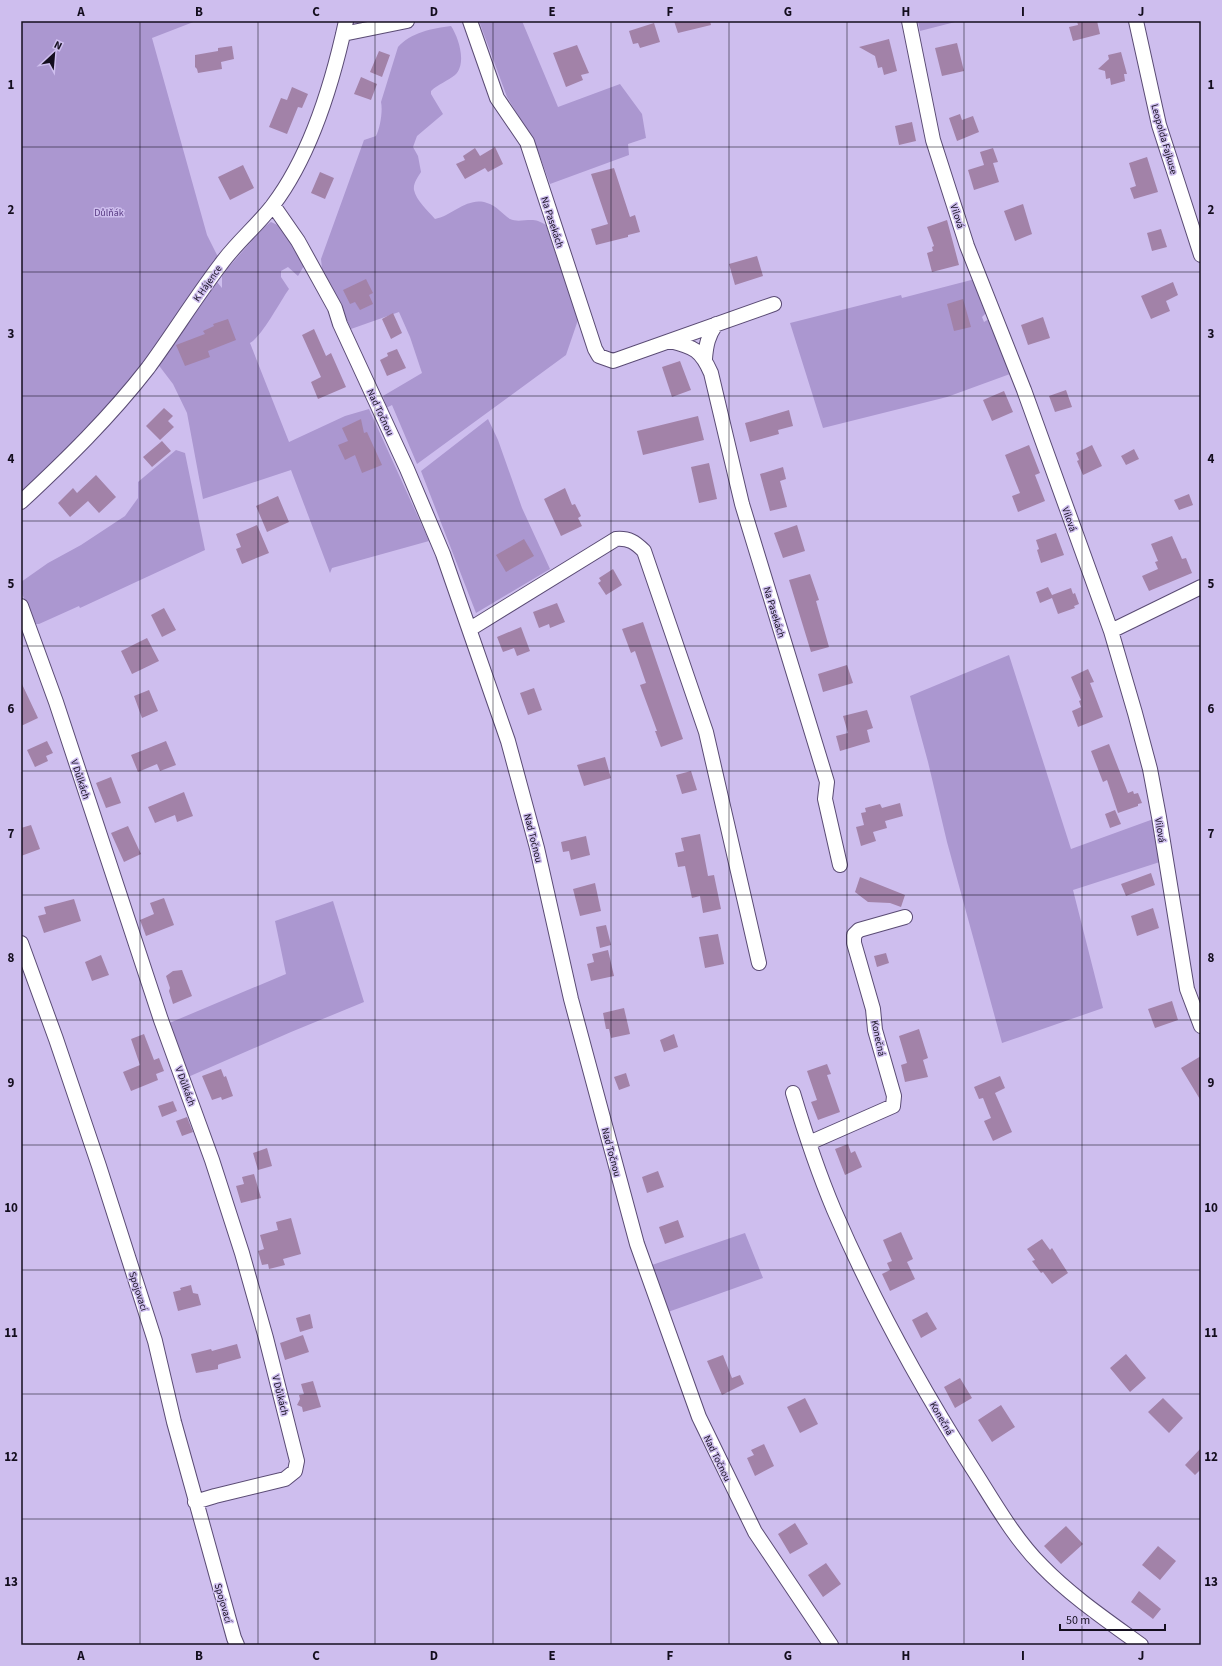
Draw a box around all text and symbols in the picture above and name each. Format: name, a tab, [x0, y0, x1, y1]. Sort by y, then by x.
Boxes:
text: A	[76, 3, 85, 21]
text: B	[195, 3, 203, 21]
text: C	[312, 3, 320, 21]
text: D	[430, 3, 438, 21]
text: E	[548, 3, 556, 21]
text: F	[667, 3, 674, 21]
text: G	[784, 3, 792, 21]
text: H	[902, 3, 910, 21]
text: I	[1021, 3, 1025, 21]
text: J	[1138, 3, 1144, 21]
north arrow	[34, 34, 74, 74]
text: N	[52, 37, 65, 54]
text: 1	[8, 76, 15, 94]
text: 1	[1208, 76, 1215, 94]
street label: Leopolda Fajkuse	[1147, 102, 1181, 176]
street label: Na Pasekách	[537, 195, 567, 250]
text: 2	[8, 201, 15, 219]
text: 2	[1208, 201, 1215, 219]
street label: Vilová	[947, 202, 968, 230]
park label: Důlňák	[94, 206, 124, 220]
street label: K Hájence	[190, 263, 225, 305]
text: 3	[8, 325, 15, 343]
text: 3	[1208, 325, 1215, 343]
street label: Nad Točnou	[363, 387, 397, 438]
text: 4	[8, 450, 15, 468]
text: 4	[1208, 450, 1215, 468]
street label: Vilová	[1058, 505, 1080, 534]
text: 5	[8, 575, 15, 593]
text: 5	[1208, 575, 1215, 593]
street label: Na Pasekách	[760, 585, 788, 640]
text: 6	[8, 700, 15, 718]
text: 6	[1208, 700, 1215, 718]
street label: V Důlkách	[67, 758, 93, 801]
street label: Nad Točnou	[520, 812, 546, 864]
street label: Vilová	[1151, 817, 1169, 844]
text: 7	[8, 825, 15, 843]
text: 7	[1208, 825, 1215, 843]
text: 8	[8, 949, 15, 967]
text: 8	[1208, 949, 1215, 967]
street label: Konečná	[867, 1019, 889, 1058]
street label: V Důlkách	[171, 1065, 199, 1108]
text: 9	[8, 1074, 15, 1092]
text: 9	[1208, 1074, 1215, 1092]
street label: Nad Točnou	[598, 1126, 624, 1178]
text: 10	[4, 1199, 18, 1217]
text: 10	[1204, 1199, 1218, 1217]
street label: Spojovací	[125, 1270, 151, 1313]
text: 11	[4, 1324, 18, 1342]
text: 11	[1204, 1324, 1218, 1342]
street label: V Důlkách	[268, 1374, 292, 1417]
street label: Konečná	[926, 1399, 956, 1438]
street label: Nad Točnou	[700, 1433, 734, 1484]
text: 12	[4, 1448, 18, 1466]
text: 12	[1204, 1448, 1218, 1466]
text: 13	[4, 1573, 18, 1591]
text: 13	[1204, 1573, 1218, 1591]
street label: Spojovací	[211, 1582, 236, 1625]
scale bar	[1060, 1606, 1165, 1632]
text: 50 m	[1066, 1612, 1090, 1629]
text: A	[76, 1647, 85, 1665]
text: B	[195, 1647, 203, 1665]
text: C	[312, 1647, 320, 1665]
text: D	[430, 1647, 438, 1665]
text: E	[548, 1647, 556, 1665]
text: F	[667, 1647, 674, 1665]
text: G	[784, 1647, 792, 1665]
text: H	[902, 1647, 910, 1665]
text: I	[1021, 1647, 1025, 1665]
text: J	[1138, 1647, 1144, 1665]

